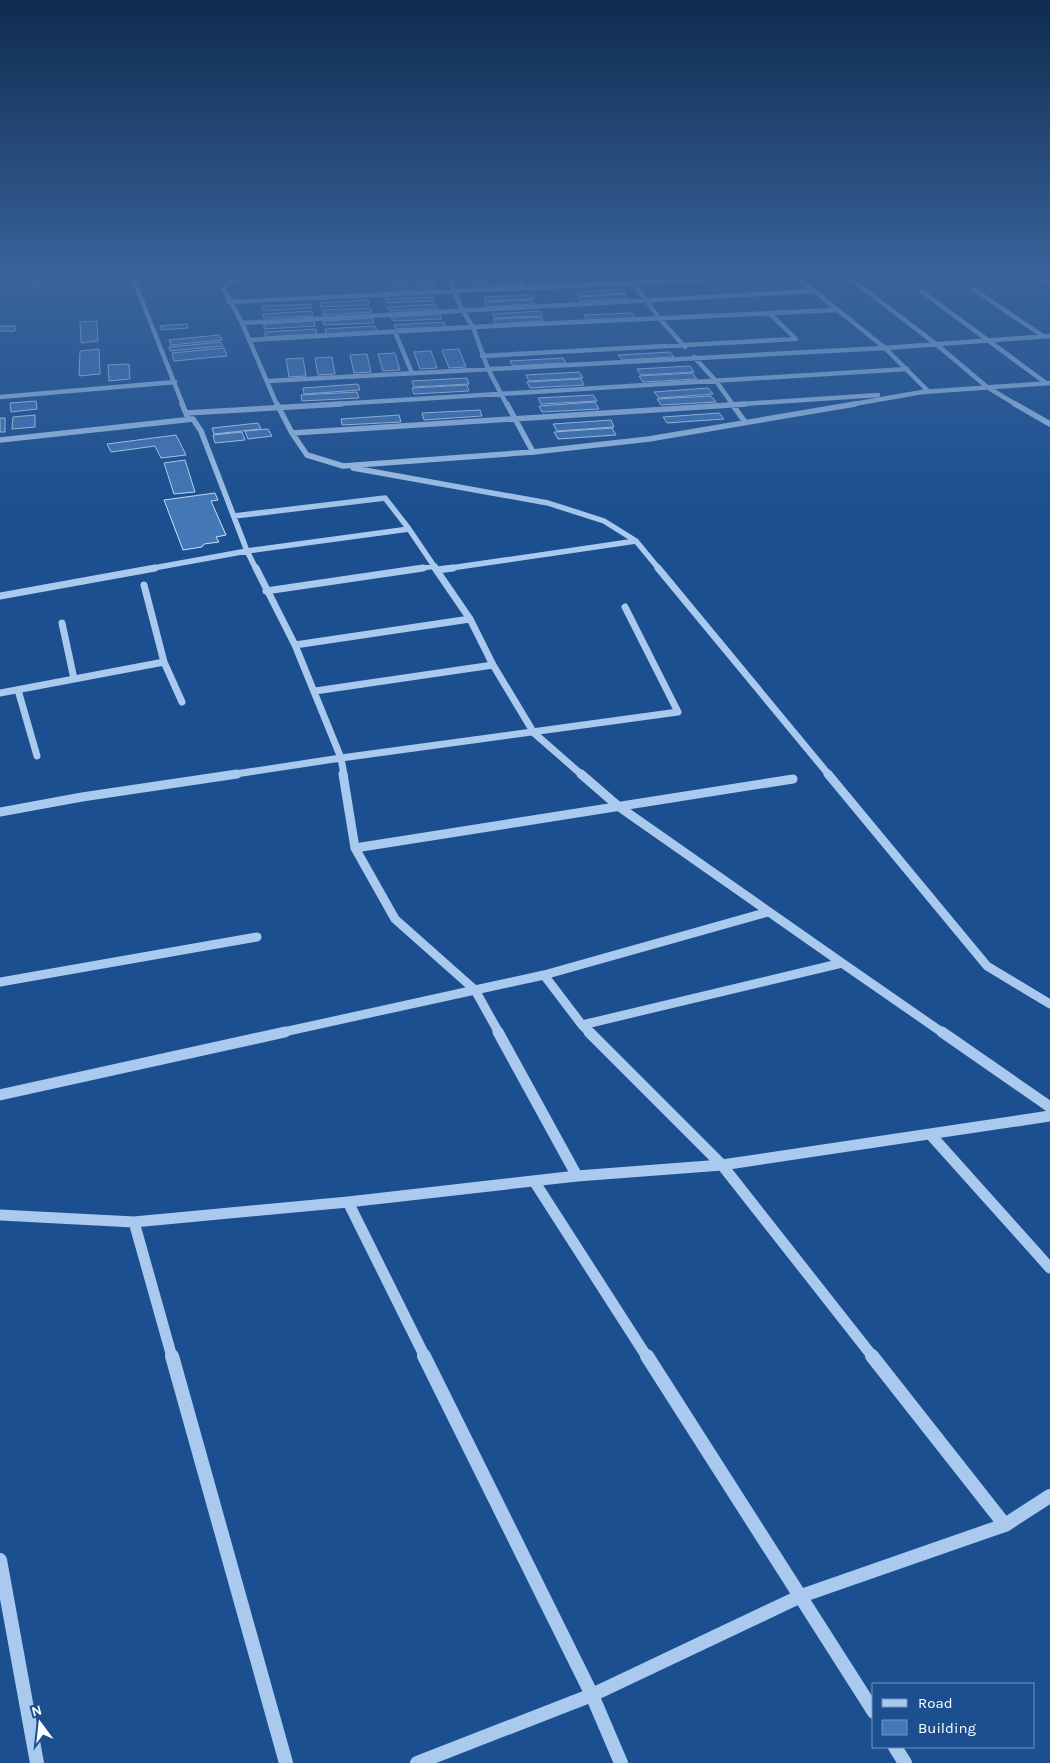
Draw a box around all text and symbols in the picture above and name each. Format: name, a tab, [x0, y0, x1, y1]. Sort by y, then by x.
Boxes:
legend	[872, 1683, 1035, 1748]
text: Road	[918, 1694, 953, 1712]
north arrow	[15, 1698, 65, 1748]
text: N	[30, 1701, 44, 1720]
text: Building	[918, 1719, 976, 1737]

